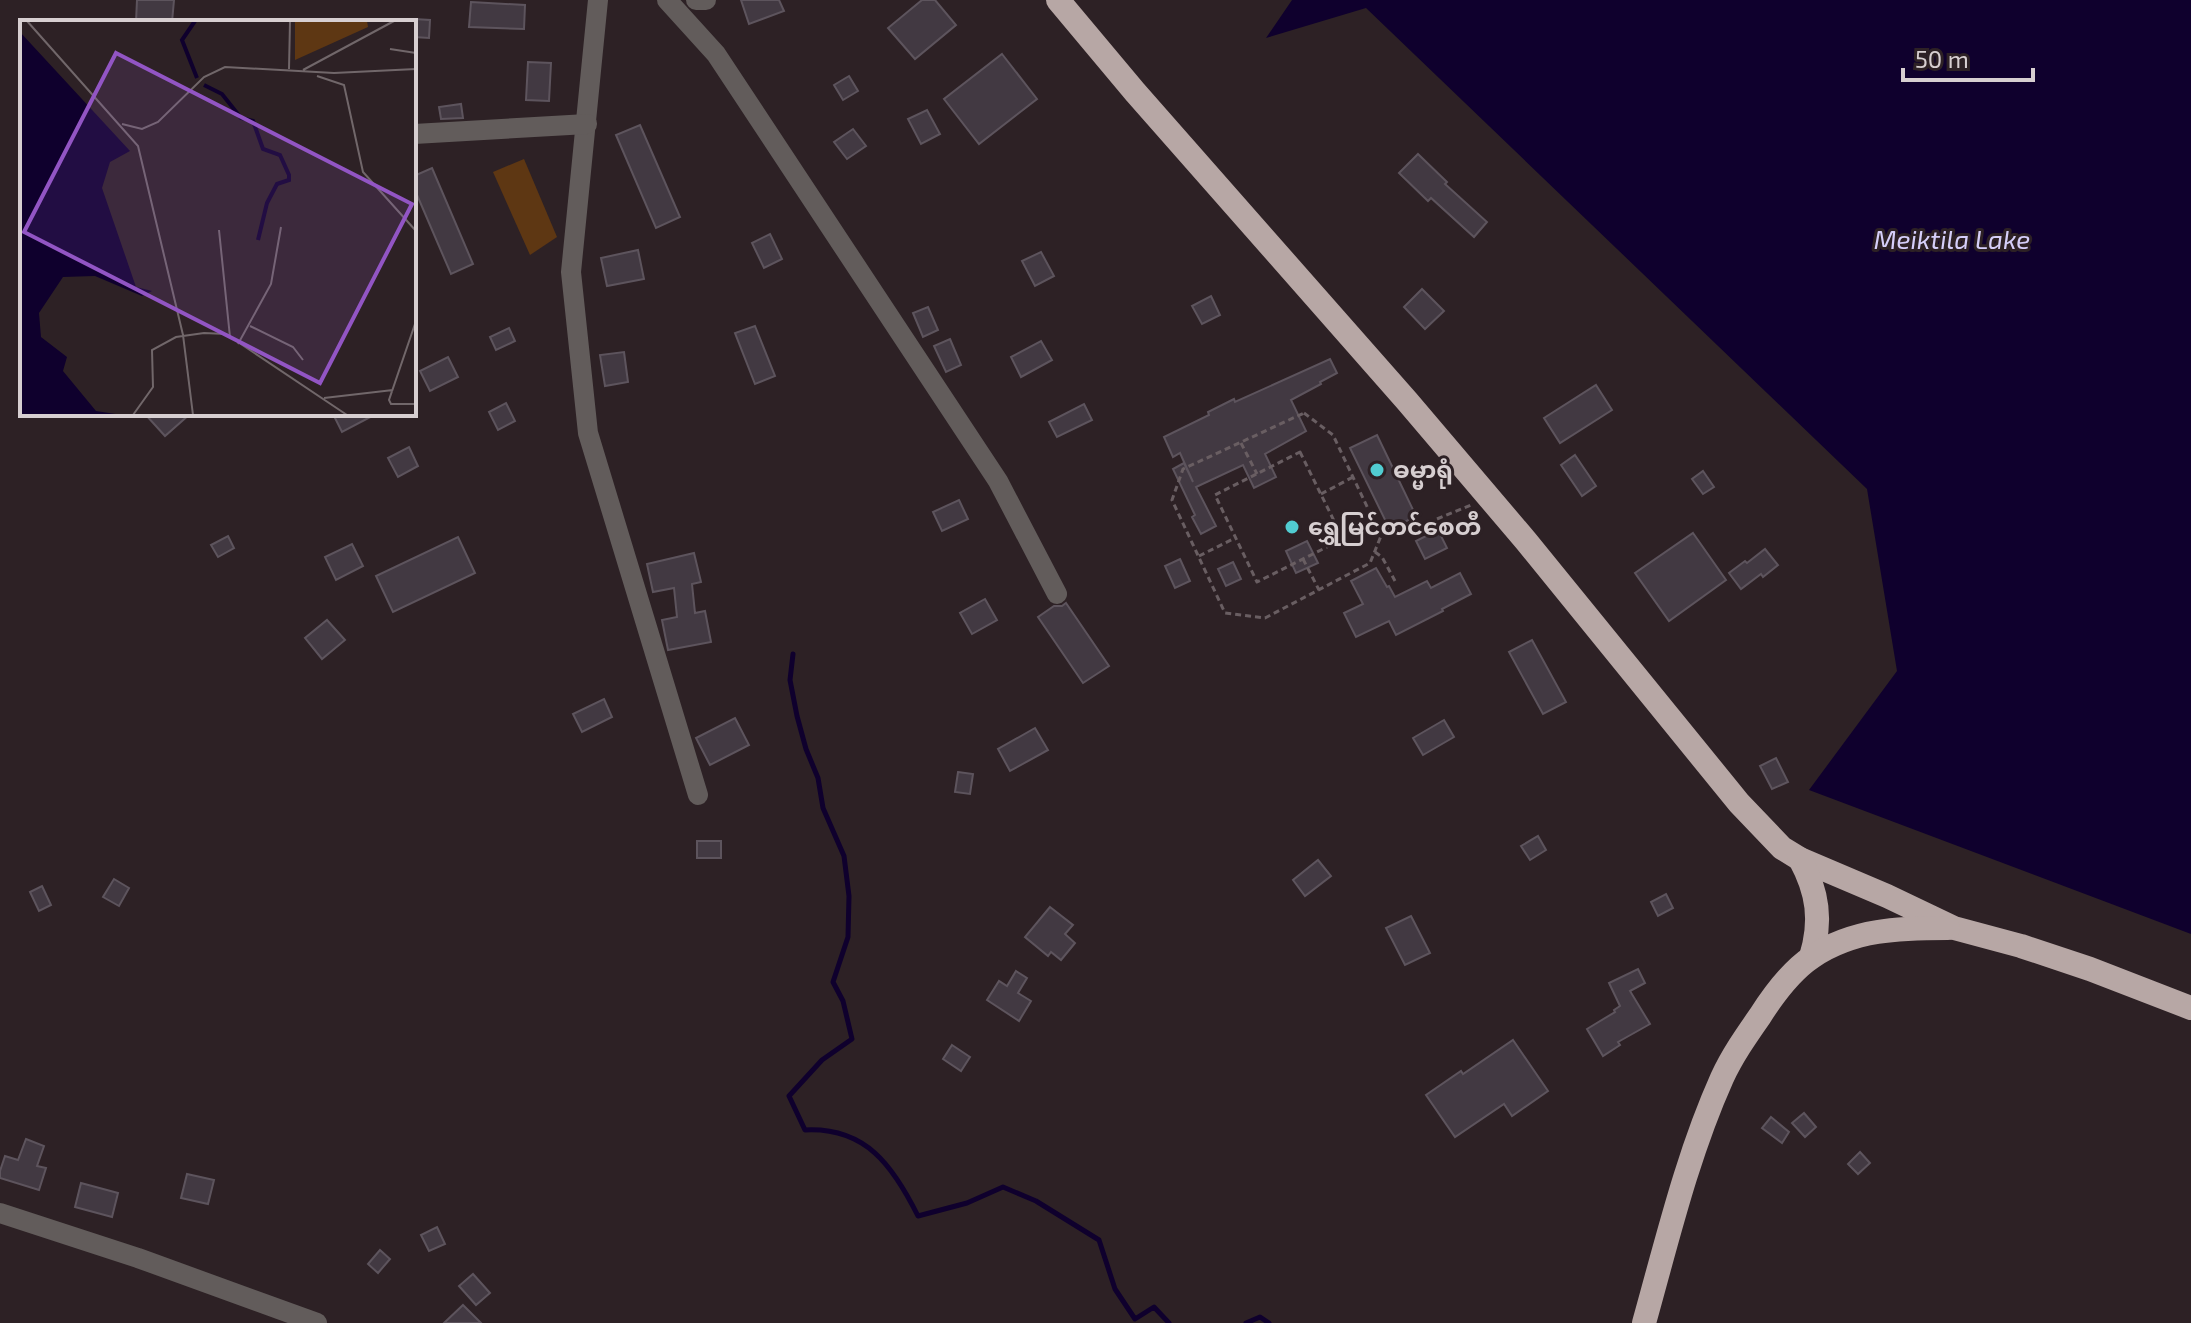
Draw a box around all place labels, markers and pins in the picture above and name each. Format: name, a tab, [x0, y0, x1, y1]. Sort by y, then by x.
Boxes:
place label: ဓမ္မာရုံ	[1393, 454, 1453, 490]
marker: ဓမ္မာရုံ	[1368, 461, 1386, 479]
place label: ရွှေမြင်တင်စေတီ	[1308, 511, 1481, 546]
marker: ရွှေမြင်တင်စေတီ	[1283, 518, 1301, 536]

